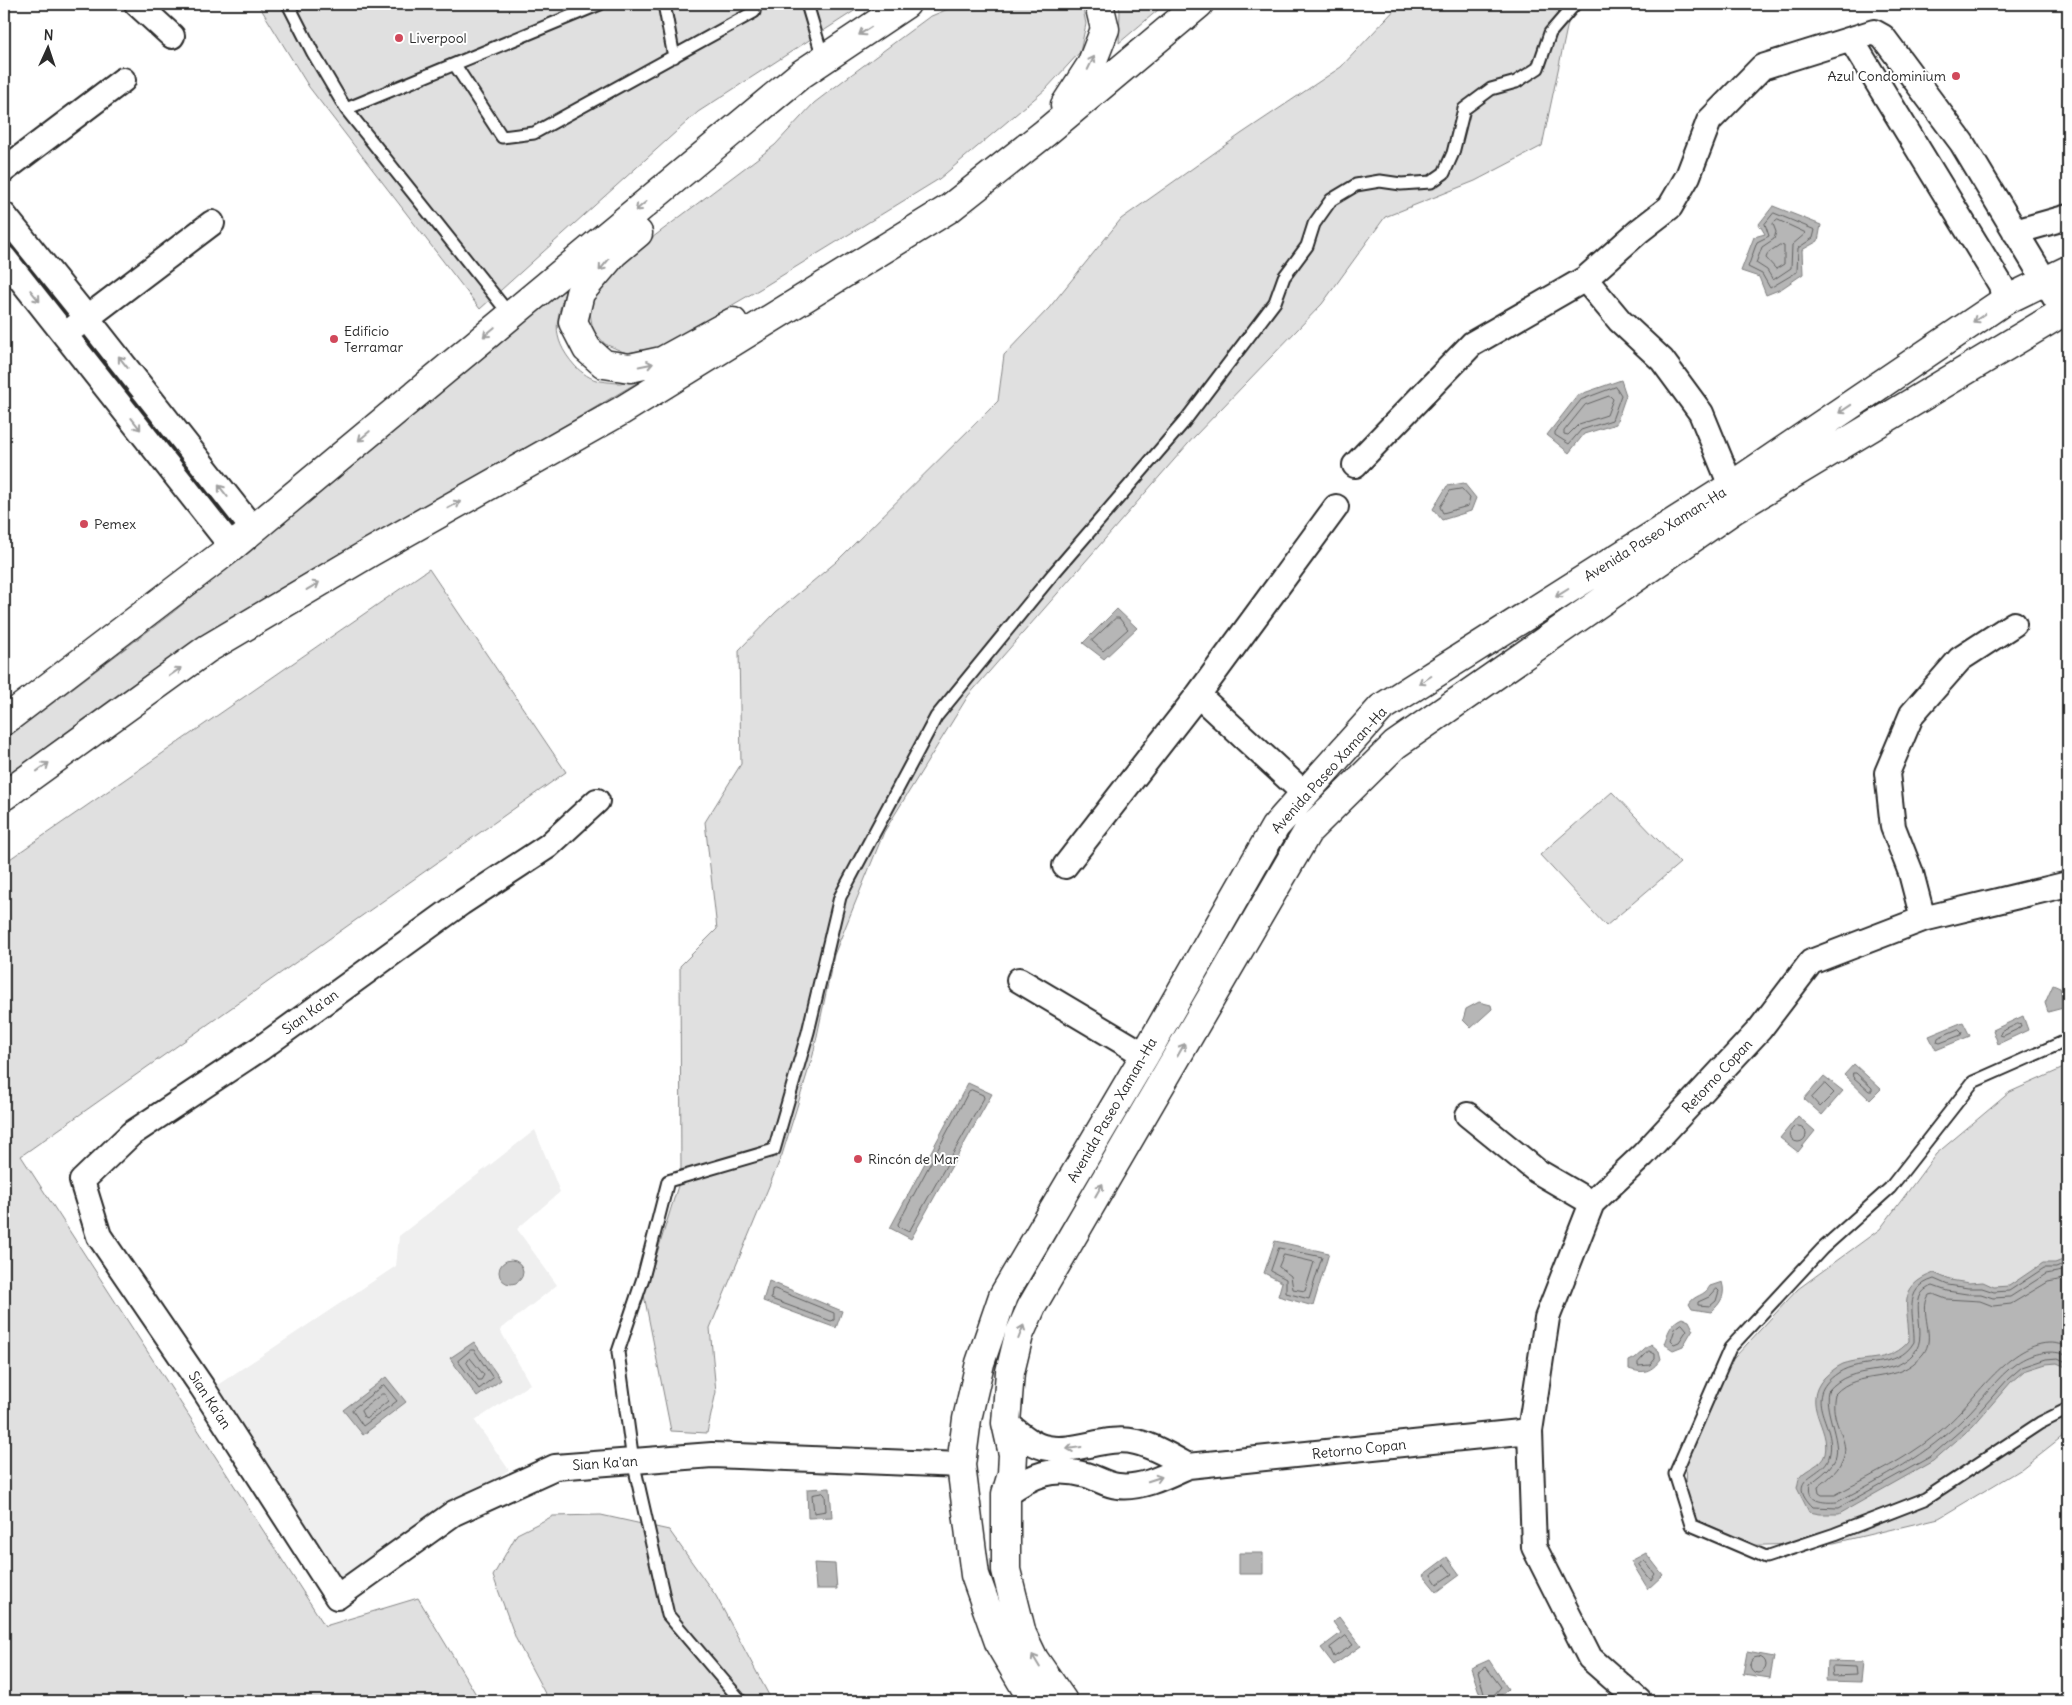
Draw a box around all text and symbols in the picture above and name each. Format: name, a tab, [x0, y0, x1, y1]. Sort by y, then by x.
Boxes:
north arrow	[22, 22, 72, 72]
one-way arrow	[858, 25, 872, 36]
text: N	[43, 26, 54, 44]
place label: Liverpool	[409, 29, 467, 47]
marker: Liverpool	[393, 32, 405, 44]
one-way arrow	[1087, 56, 1097, 71]
place label: Azul Condominium	[1827, 67, 1946, 85]
marker: Azul Condominium	[1950, 70, 1962, 82]
one-way arrow	[635, 201, 648, 212]
one-way arrow	[598, 258, 609, 271]
one-way arrow	[29, 289, 40, 302]
one-way arrow	[1972, 313, 1986, 323]
place label: Edificio Terramar	[344, 322, 403, 356]
one-way arrow	[483, 327, 496, 338]
marker: Edificio Terramar	[328, 333, 340, 345]
one-way arrow	[117, 356, 128, 369]
one-way arrow	[638, 360, 654, 369]
one-way arrow	[1838, 404, 1852, 414]
one-way arrow	[130, 417, 141, 430]
one-way arrow	[358, 431, 371, 442]
street label: Avenida Paseo Xaman-Ha	[1581, 483, 1729, 585]
one-way arrow	[217, 484, 228, 497]
one-way arrow	[446, 500, 461, 510]
place label: Pemex	[94, 515, 136, 533]
marker: Pemex	[78, 518, 90, 530]
one-way arrow	[305, 581, 320, 591]
one-way arrow	[1555, 588, 1569, 599]
one-way arrow	[168, 667, 182, 677]
one-way arrow	[1418, 675, 1432, 685]
street label: Avenida Paseo Xaman-Ha	[1267, 703, 1391, 837]
one-way arrow	[36, 762, 50, 772]
street label: Sian Ka'an	[278, 985, 342, 1039]
street label: Avenida Paseo Xaman-Ha	[1063, 1034, 1161, 1186]
street label: Retorno Copan	[1678, 1035, 1756, 1117]
one-way arrow	[1176, 1043, 1186, 1057]
place label: Rincón de Mar	[868, 1150, 959, 1168]
marker: Rincón de Mar	[852, 1153, 864, 1165]
one-way arrow	[1095, 1184, 1105, 1198]
one-way arrow	[1017, 1325, 1026, 1341]
street label: Sian Ka'an	[185, 1368, 235, 1432]
street label: Retorno Copan	[1311, 1435, 1407, 1463]
one-way arrow	[1066, 1443, 1082, 1453]
street label: Sian Ka'an	[572, 1452, 638, 1474]
one-way arrow	[1147, 1474, 1163, 1484]
one-way arrow	[1030, 1654, 1040, 1668]

